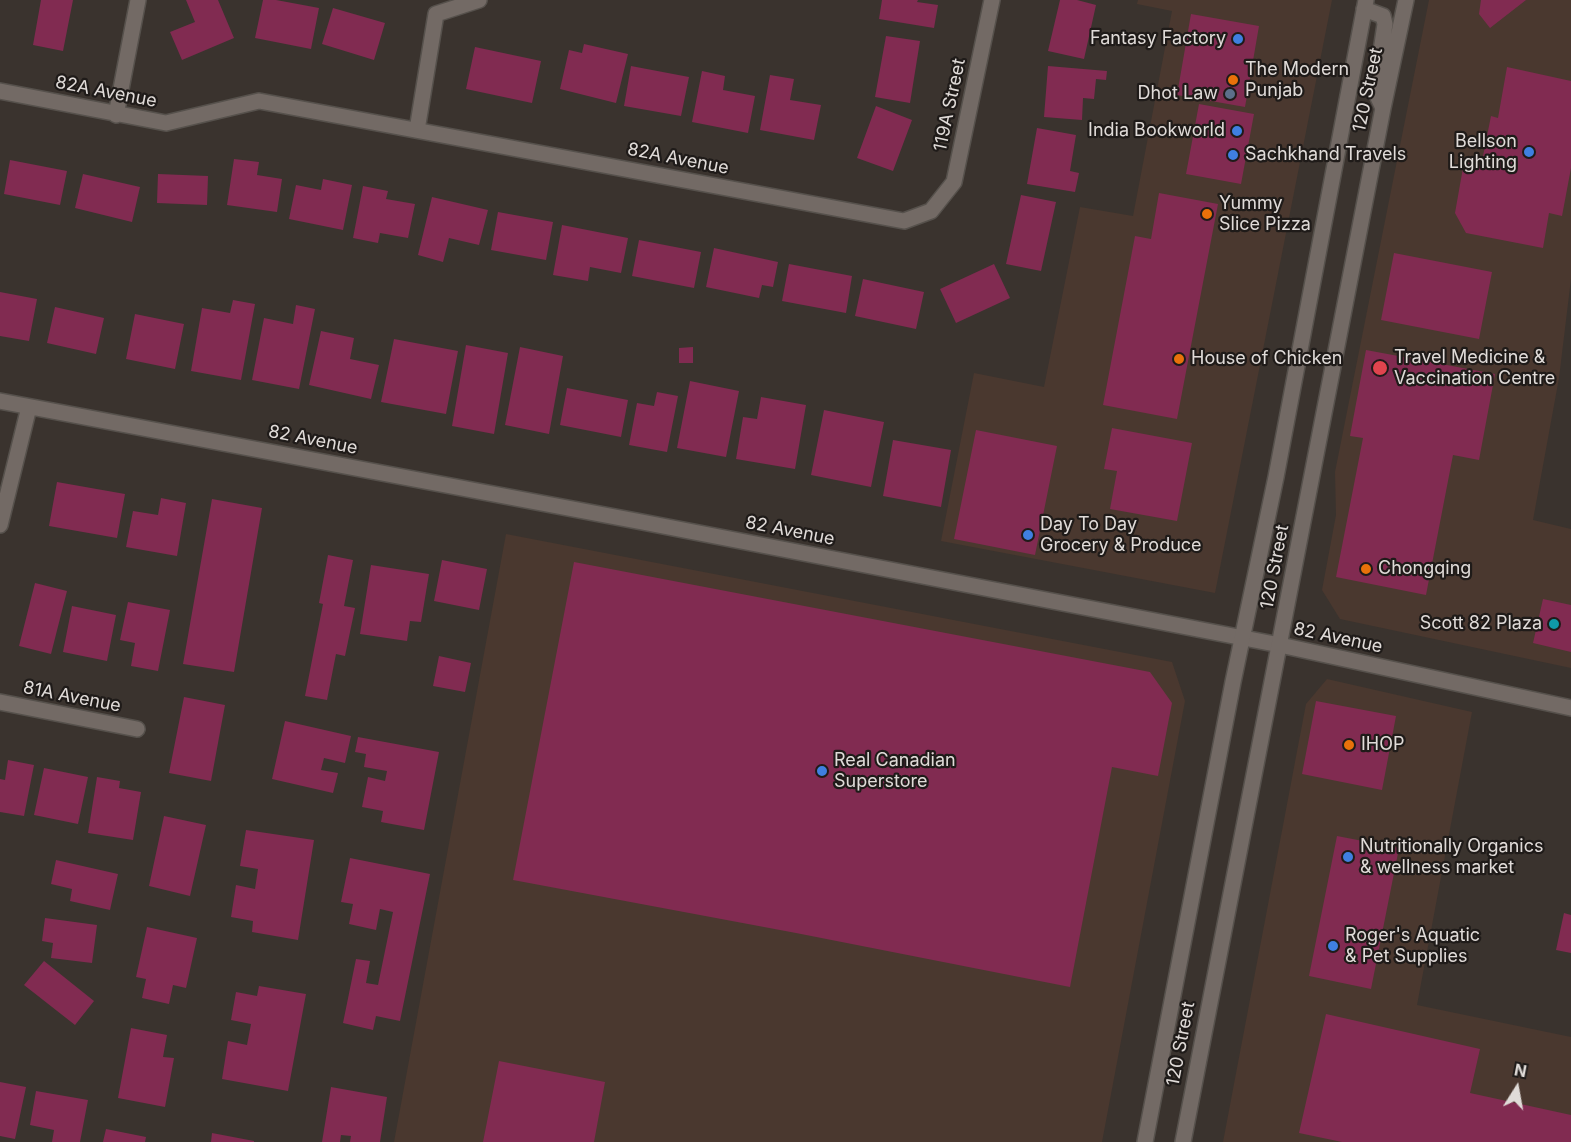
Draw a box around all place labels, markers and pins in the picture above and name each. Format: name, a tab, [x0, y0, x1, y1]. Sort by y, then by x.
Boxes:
place label: Fantasy Factory	[1090, 28, 1226, 50]
marker: Fantasy Factory	[1231, 32, 1245, 46]
place label: The Modern Punjab	[1245, 59, 1349, 101]
marker: The Modern Punjab	[1226, 73, 1240, 87]
place label: Dhot Law	[1138, 83, 1218, 105]
marker: Dhot Law	[1223, 87, 1237, 101]
place label: India Bookworld	[1088, 120, 1225, 142]
marker: India Bookworld	[1230, 124, 1244, 138]
place label: Bellson Lighting	[1449, 131, 1517, 174]
place label: Sachkhand Travels	[1245, 144, 1406, 166]
marker: Bellson Lighting	[1522, 145, 1536, 159]
marker: Sachkhand Travels	[1226, 148, 1240, 162]
place label: Yummy Slice Pizza	[1219, 193, 1311, 236]
marker: Yummy Slice Pizza	[1200, 207, 1214, 221]
place label: Travel Medicine & Vaccination Centre	[1394, 347, 1555, 389]
place label: House of Chicken	[1191, 348, 1342, 370]
marker: House of Chicken	[1172, 352, 1186, 366]
marker: Travel Medicine & Vaccination Centre	[1371, 359, 1389, 377]
place label: Day To Day Grocery & Produce	[1040, 514, 1202, 556]
marker: Day To Day Grocery & Produce	[1021, 528, 1035, 542]
place label: Chongqing	[1378, 558, 1471, 580]
marker: Chongqing	[1359, 562, 1373, 576]
place label: Scott 82 Plaza	[1420, 613, 1542, 635]
marker: Scott 82 Plaza	[1547, 617, 1561, 631]
place label: IHOP	[1361, 734, 1404, 756]
marker: IHOP	[1342, 738, 1356, 752]
place label: Real Canadian Superstore	[834, 750, 956, 792]
marker: Real Canadian Superstore	[815, 764, 829, 778]
place label: Nutritionally Organics & wellness market	[1360, 836, 1543, 878]
marker: Nutritionally Organics & wellness market	[1341, 850, 1355, 864]
place label: Roger's Aquatic & Pet Supplies	[1345, 925, 1480, 968]
marker: Roger's Aquatic & Pet Supplies	[1326, 939, 1340, 953]

